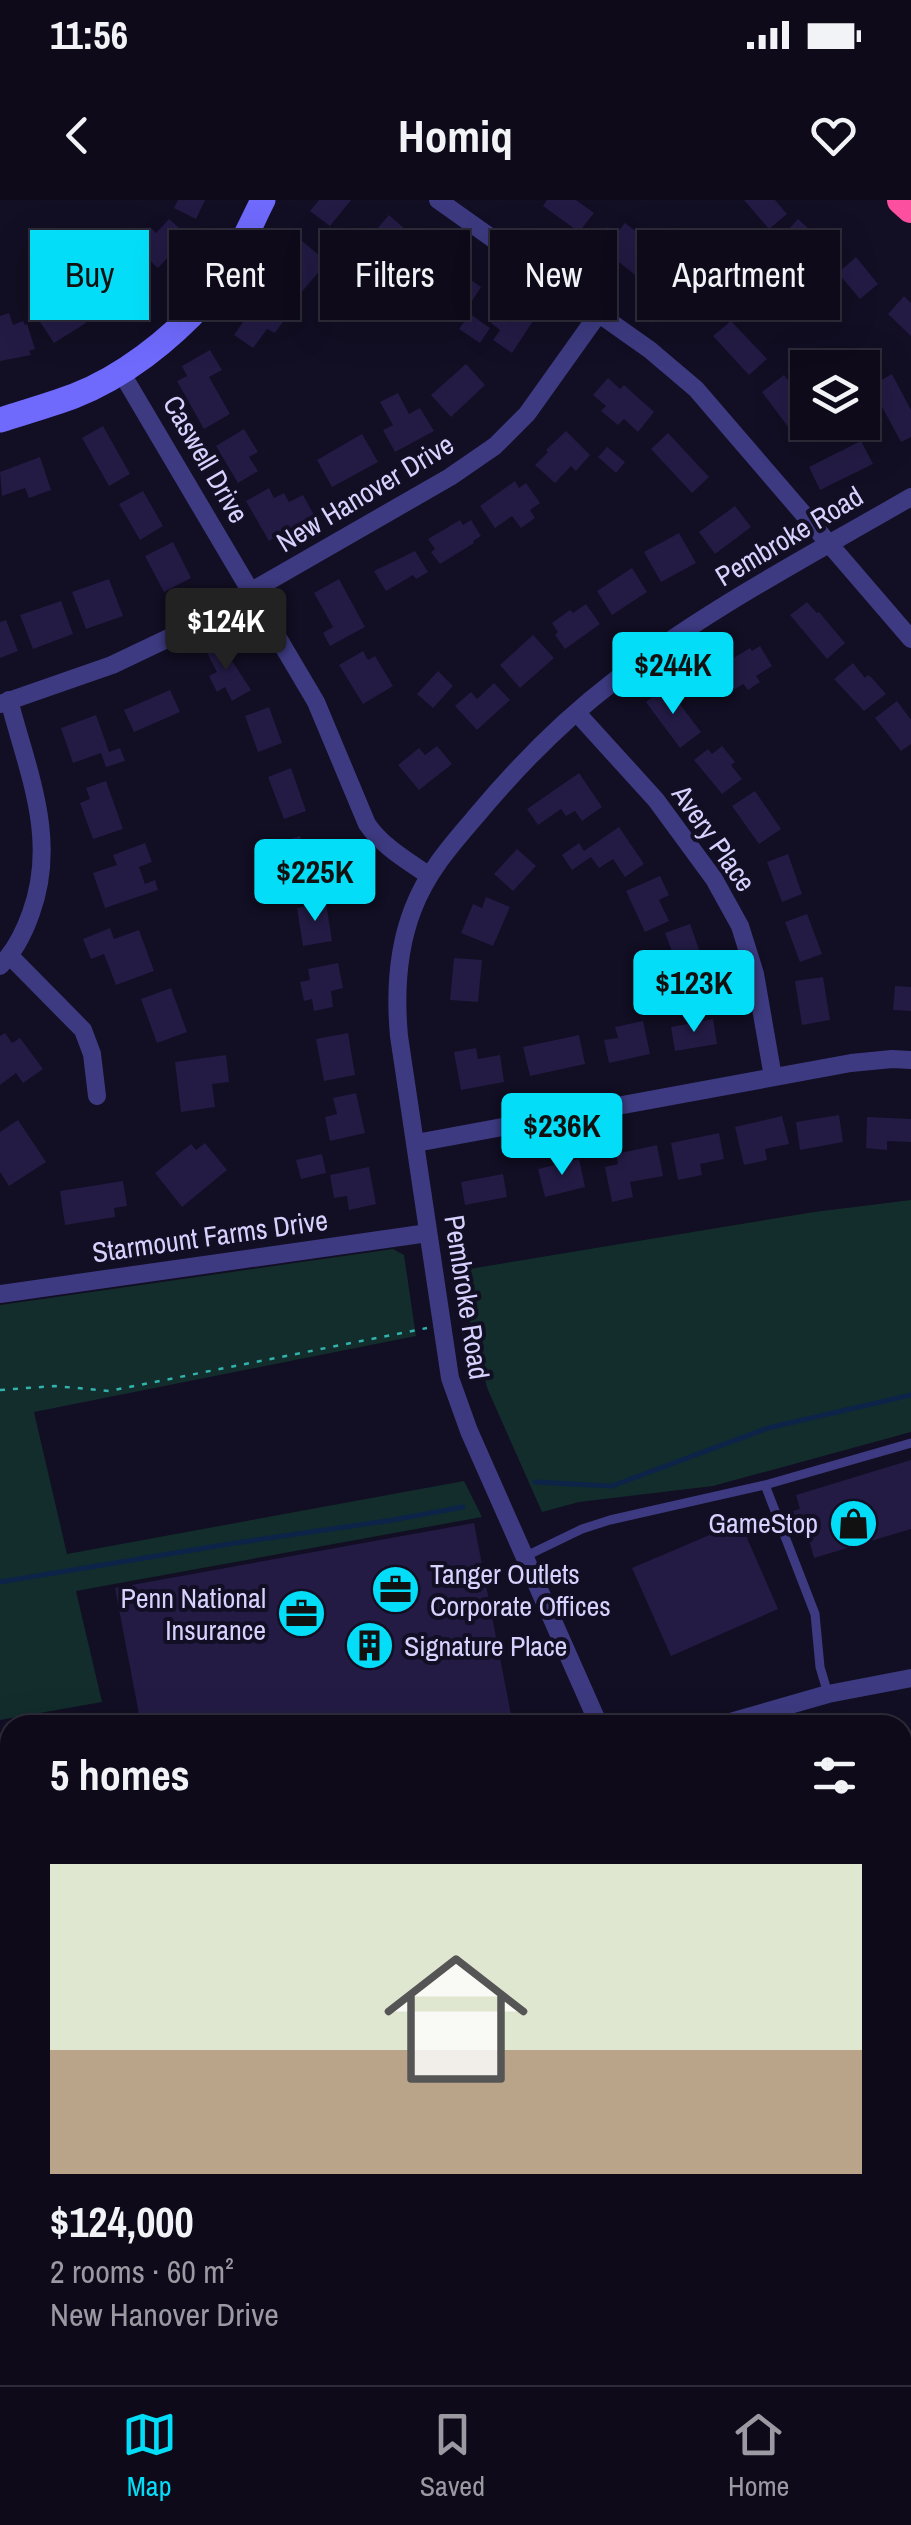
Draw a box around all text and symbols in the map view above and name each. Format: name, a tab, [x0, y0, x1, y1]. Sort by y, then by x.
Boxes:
text: 11:56	[50, 10, 128, 61]
text: Homiq	[398, 105, 513, 166]
icon: back	[50, 108, 105, 163]
icon: heart	[806, 108, 861, 163]
chip: Buy	[30, 230, 149, 320]
chip: Rent	[169, 230, 300, 320]
chip: Filters	[320, 230, 470, 320]
chip: New	[490, 230, 617, 320]
chip: Apartment	[637, 230, 840, 320]
map controls	[790, 350, 880, 440]
button: layers	[790, 350, 880, 440]
street label: Caswell Drive	[154, 388, 258, 530]
street label: New Hanover Drive	[269, 425, 461, 561]
street label: Pembroke Road	[708, 477, 870, 595]
pin: $124K	[156, 588, 296, 673]
text: $124K	[187, 599, 265, 642]
pin: $244K	[603, 632, 743, 717]
text: $244K	[634, 643, 712, 686]
street label: Avery Place	[663, 776, 765, 899]
pin: $225K	[245, 839, 385, 924]
text: $225K	[276, 850, 354, 893]
pin: $123K	[624, 950, 764, 1035]
text: $123K	[655, 961, 733, 1004]
pin: $236K	[492, 1093, 632, 1178]
text: $236K	[523, 1104, 601, 1147]
street label: Starmount Farms Drive	[90, 1201, 330, 1271]
street label: Pembroke Road	[435, 1212, 499, 1382]
shop icon: GameStop	[827, 1497, 879, 1549]
place label: GameStop	[708, 1504, 818, 1542]
place label: Tanger Outlets Corporate Offices	[430, 1555, 611, 1625]
office icon: Tanger Outlets Corporate Offices	[369, 1564, 421, 1616]
place label: Penn National Insurance	[120, 1579, 266, 1649]
office icon: Penn National Insurance	[275, 1588, 327, 1640]
building icon: Signature Place	[343, 1620, 395, 1672]
place label: Signature Place	[404, 1627, 567, 1665]
text: 5 homes	[50, 1747, 190, 1803]
icon: filters	[807, 1748, 862, 1803]
icon: home	[366, 1929, 546, 2109]
text: $124,000	[50, 2194, 194, 2250]
text: 2 rooms · 60 m²	[50, 2250, 234, 2293]
text: New Hanover Drive	[50, 2293, 279, 2336]
tab: Map	[122, 2407, 177, 2505]
tab: Saved	[420, 2407, 485, 2505]
tab: Home	[728, 2407, 789, 2505]

